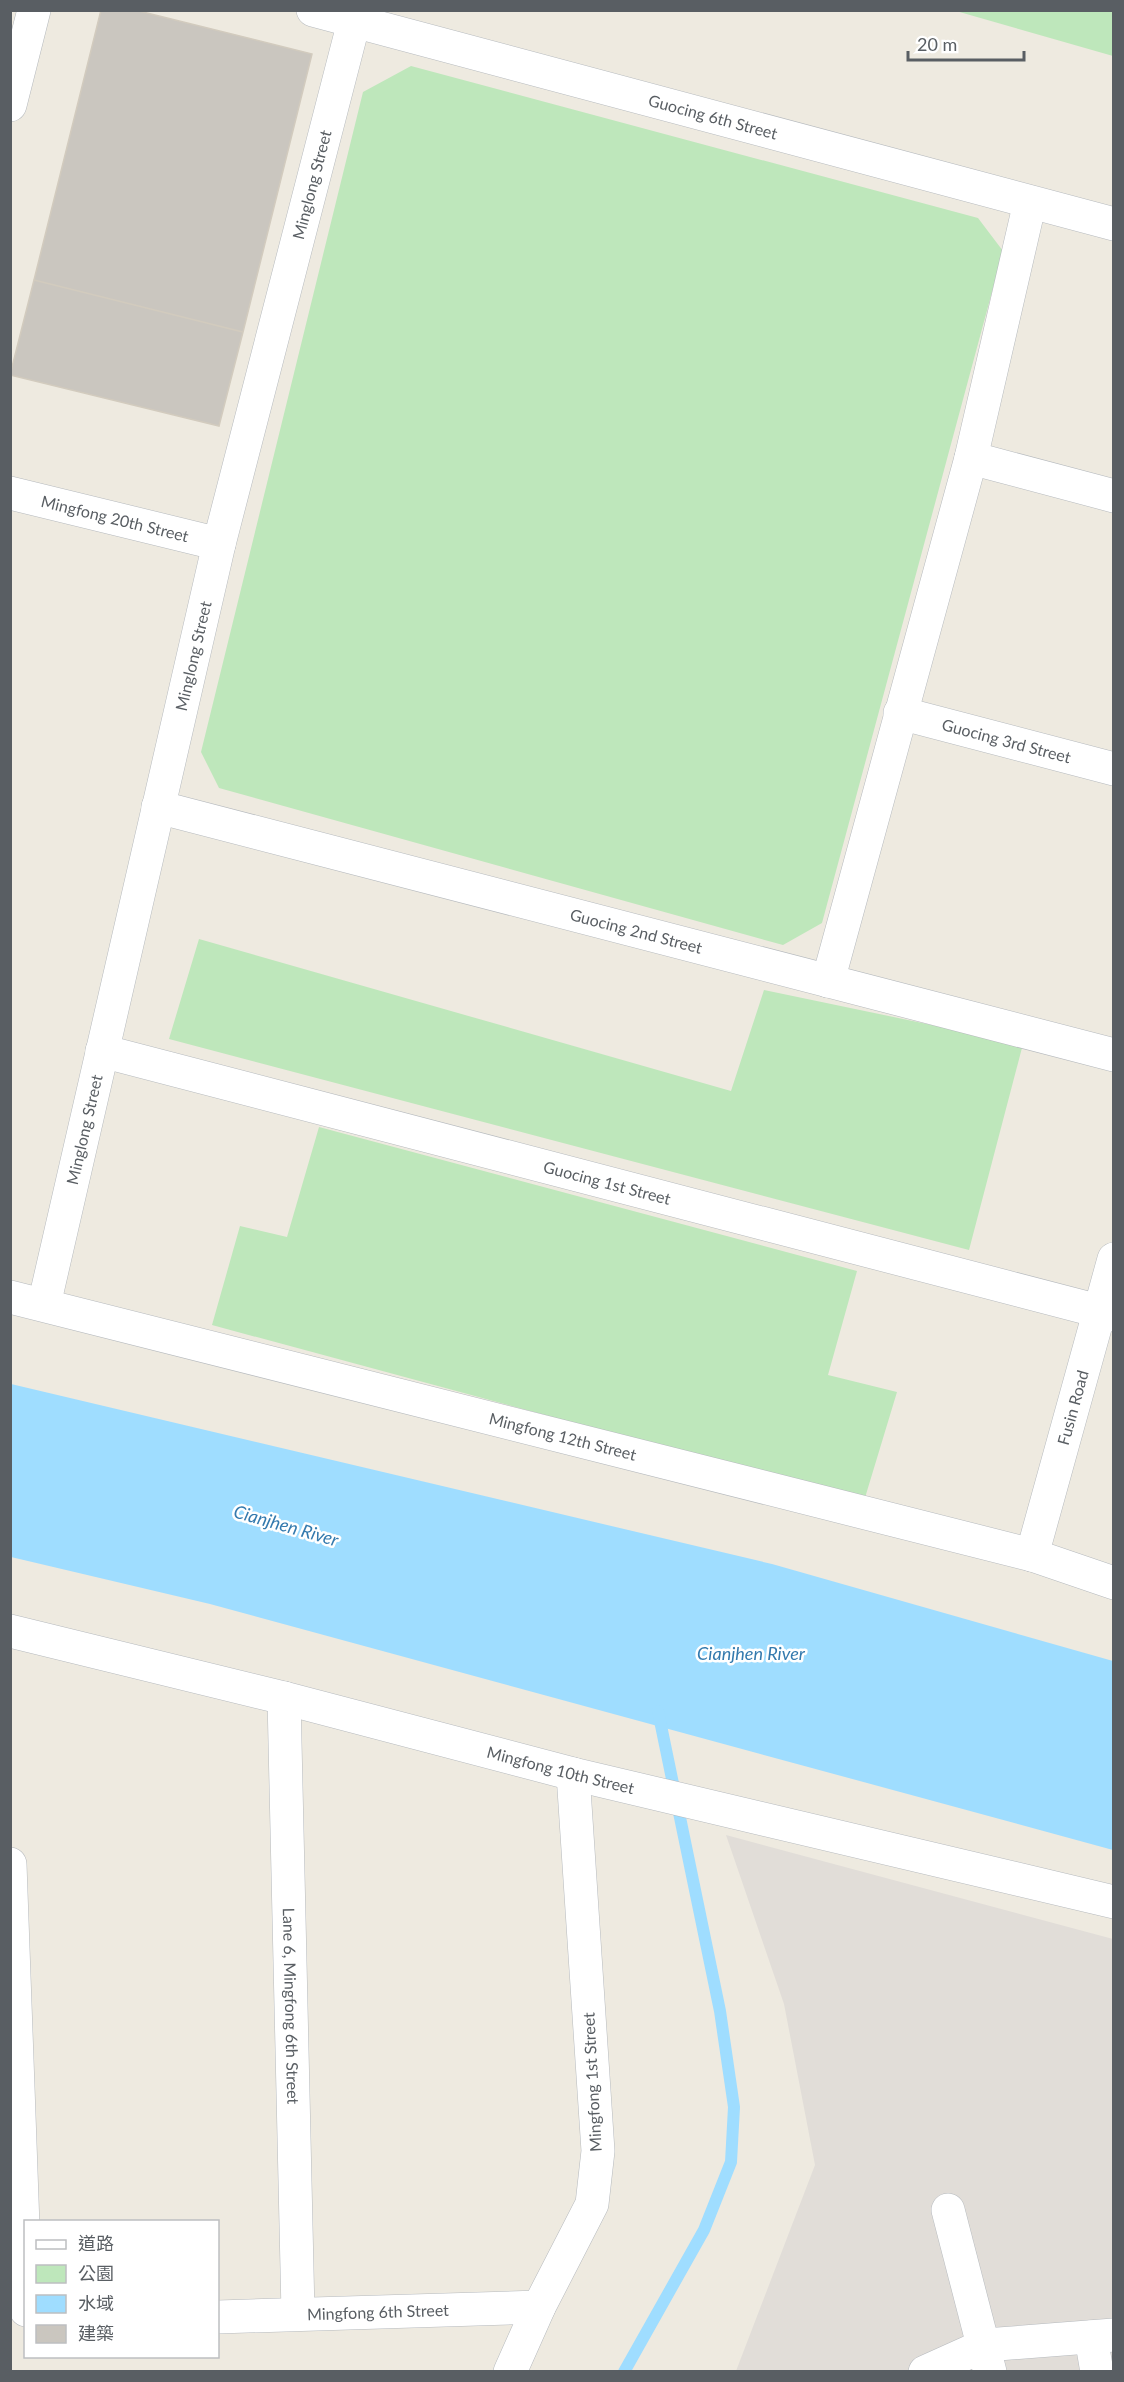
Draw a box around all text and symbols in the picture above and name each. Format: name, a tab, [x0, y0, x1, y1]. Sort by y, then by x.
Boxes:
scale bar	[908, 24, 1024, 62]
text: 20 m	[917, 33, 957, 55]
street label: Guocing 6th Street	[647, 90, 780, 143]
street label: Minglong Street	[288, 128, 335, 241]
street label: Mingfong 20th Street	[39, 491, 191, 545]
street label: Minglong Street	[171, 599, 215, 713]
street label: Guocing 3rd Street	[940, 714, 1073, 766]
street label: Guocing 2nd Street	[568, 904, 705, 957]
street label: Minglong Street	[62, 1072, 106, 1186]
street label: Guocing 1st Street	[542, 1157, 673, 1208]
street label: Fusin Road	[1053, 1368, 1092, 1447]
street label: Mingfong 12th Street	[487, 1408, 639, 1464]
water label: Cianjhen River	[231, 1500, 342, 1551]
water label: Cianjhen River	[697, 1642, 806, 1664]
street label: Mingfong 10th Street	[485, 1742, 637, 1797]
street label: Lane 6, Mingfong 6th Street	[280, 1907, 303, 2105]
street label: Mingfong 1st Street	[578, 2011, 605, 2152]
legend	[24, 2220, 219, 2358]
text: 道路	[78, 2232, 114, 2254]
text: 公園	[78, 2262, 114, 2284]
text: 水域	[78, 2292, 114, 2314]
street label: Mingfong 6th Street	[307, 2300, 449, 2323]
text: 建築	[78, 2322, 114, 2344]

